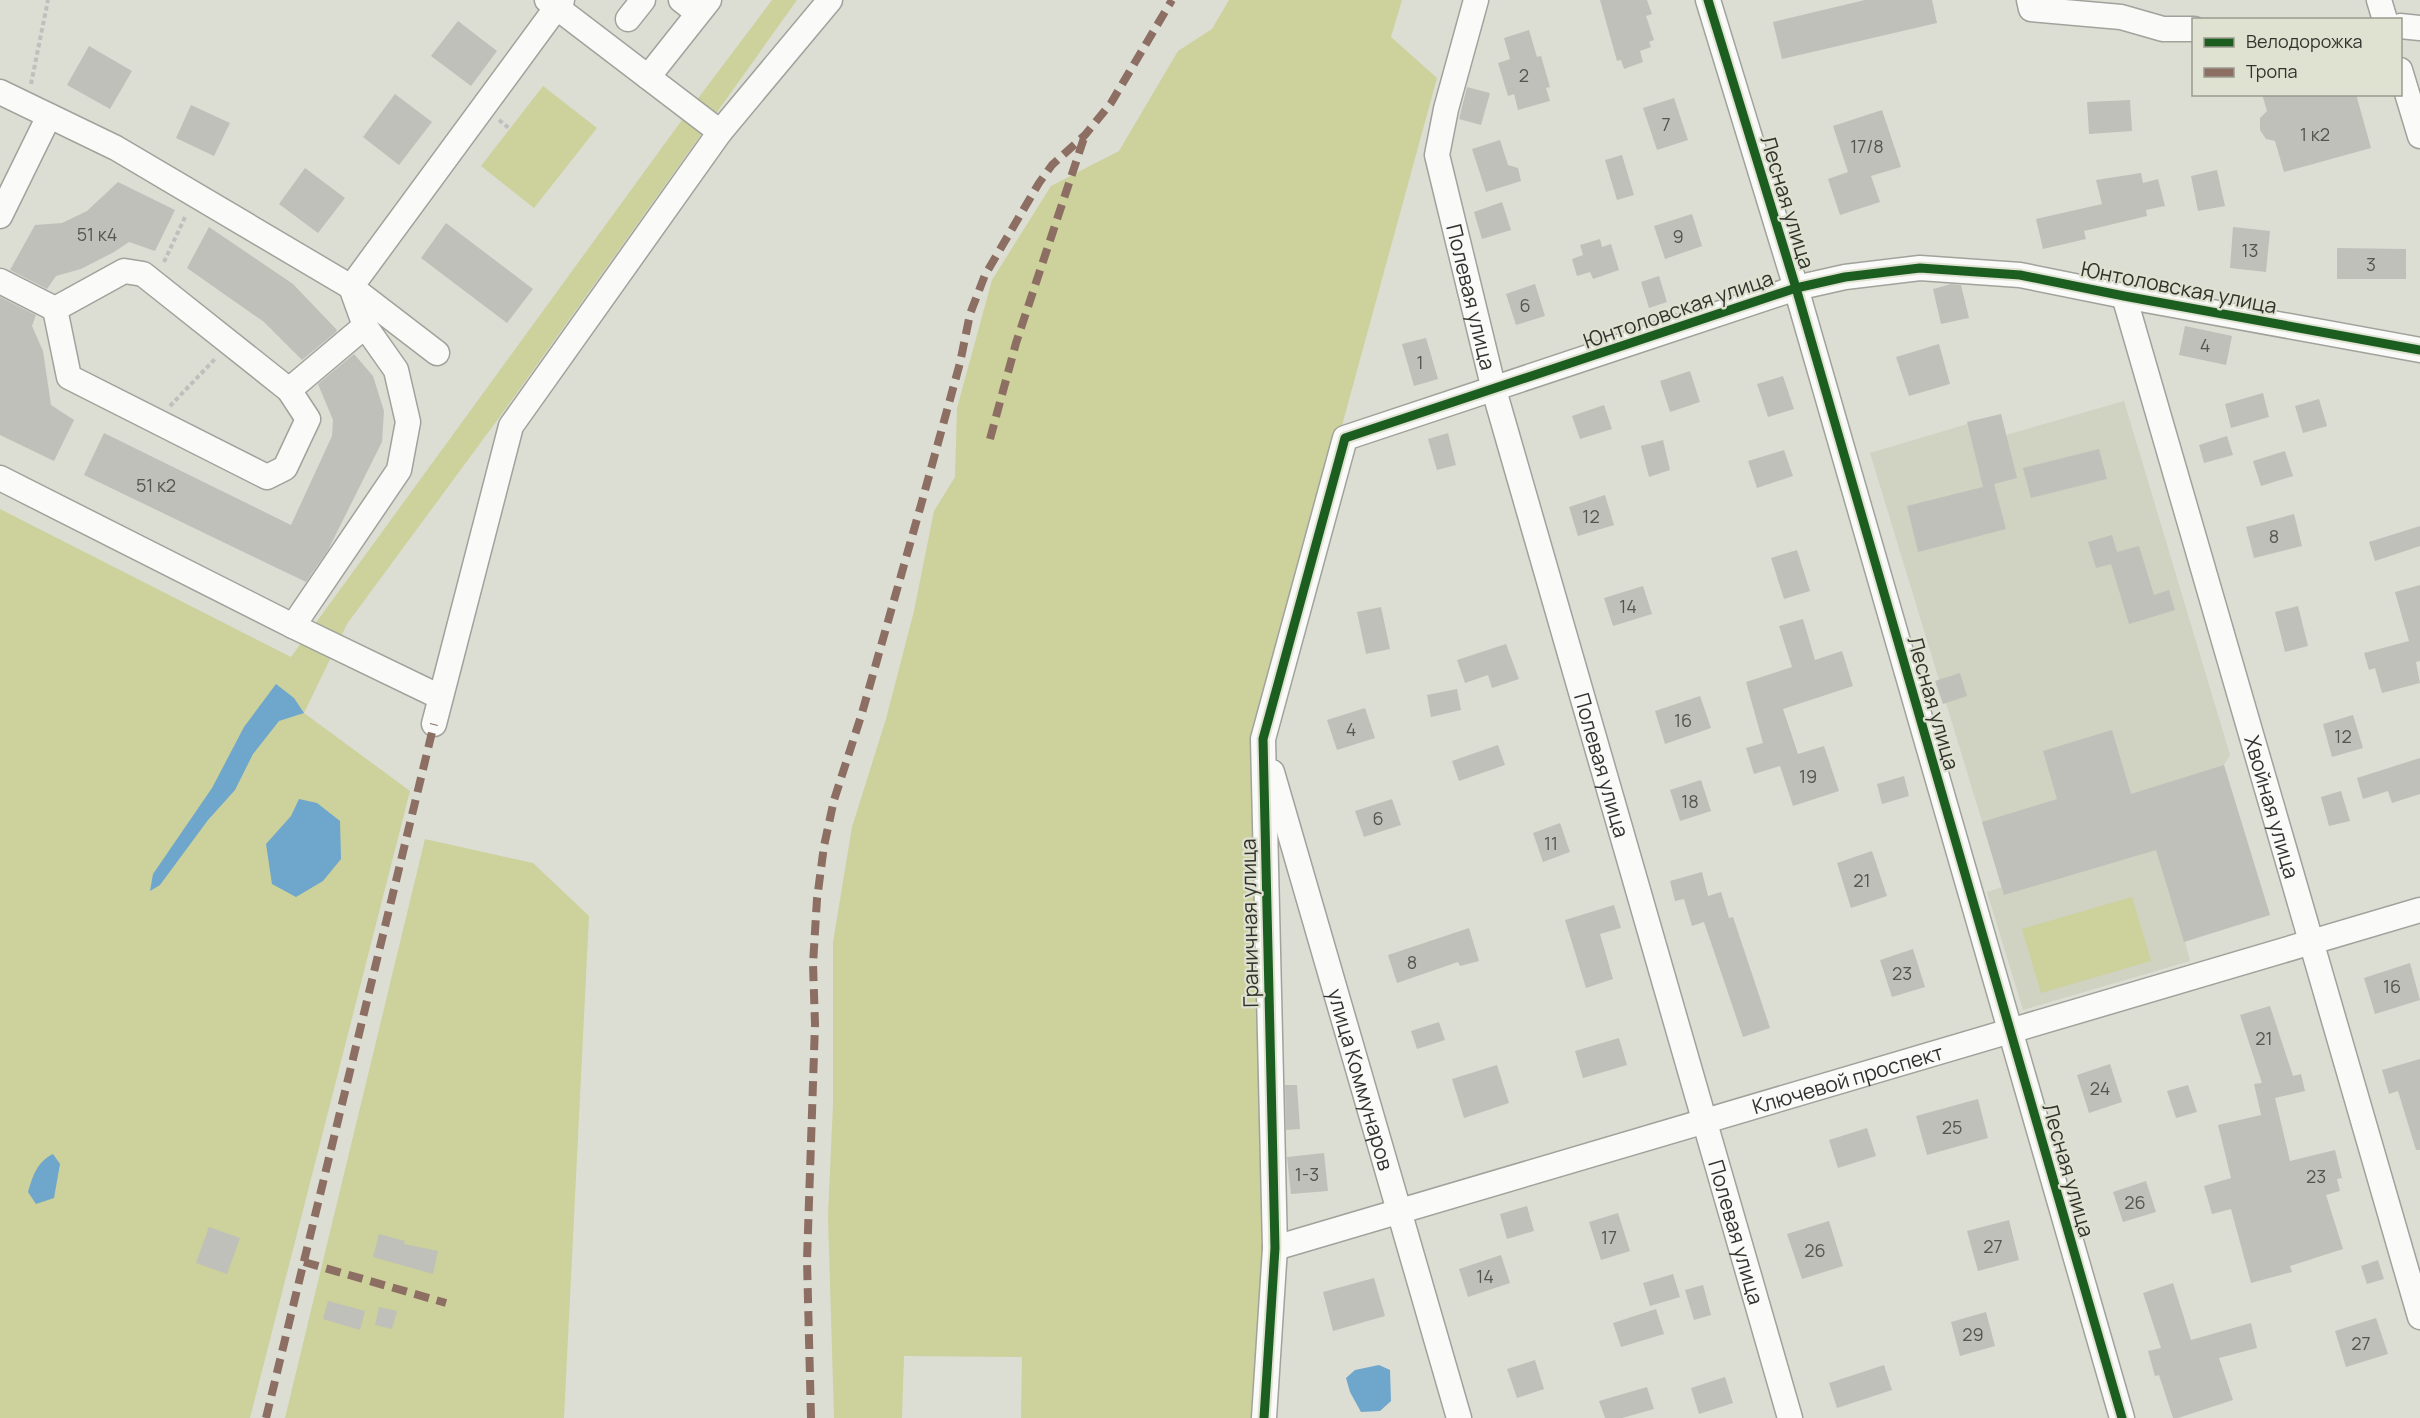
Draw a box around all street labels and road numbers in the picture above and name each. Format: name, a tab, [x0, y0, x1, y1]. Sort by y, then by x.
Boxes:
street label: Лесная улица	[1754, 132, 1822, 272]
street label: Полевая улица	[1440, 221, 1503, 373]
street label: Юнтоловская улица	[2079, 254, 2279, 320]
street label: Юнтоловская улица	[1579, 263, 1777, 355]
street label: Лесная улица	[1902, 633, 1966, 773]
street label: Полевая улица	[1568, 689, 1636, 841]
street label: Хвойная улица	[2238, 732, 2306, 882]
street label: Граничная улица	[1234, 838, 1264, 1008]
street label: улица Коммунаров	[1321, 985, 1401, 1174]
street label: Ключевой проспект	[1749, 1037, 1947, 1120]
street label: Лесная улица	[2037, 1100, 2101, 1240]
street label: Полевая улица	[1702, 1156, 1771, 1308]

